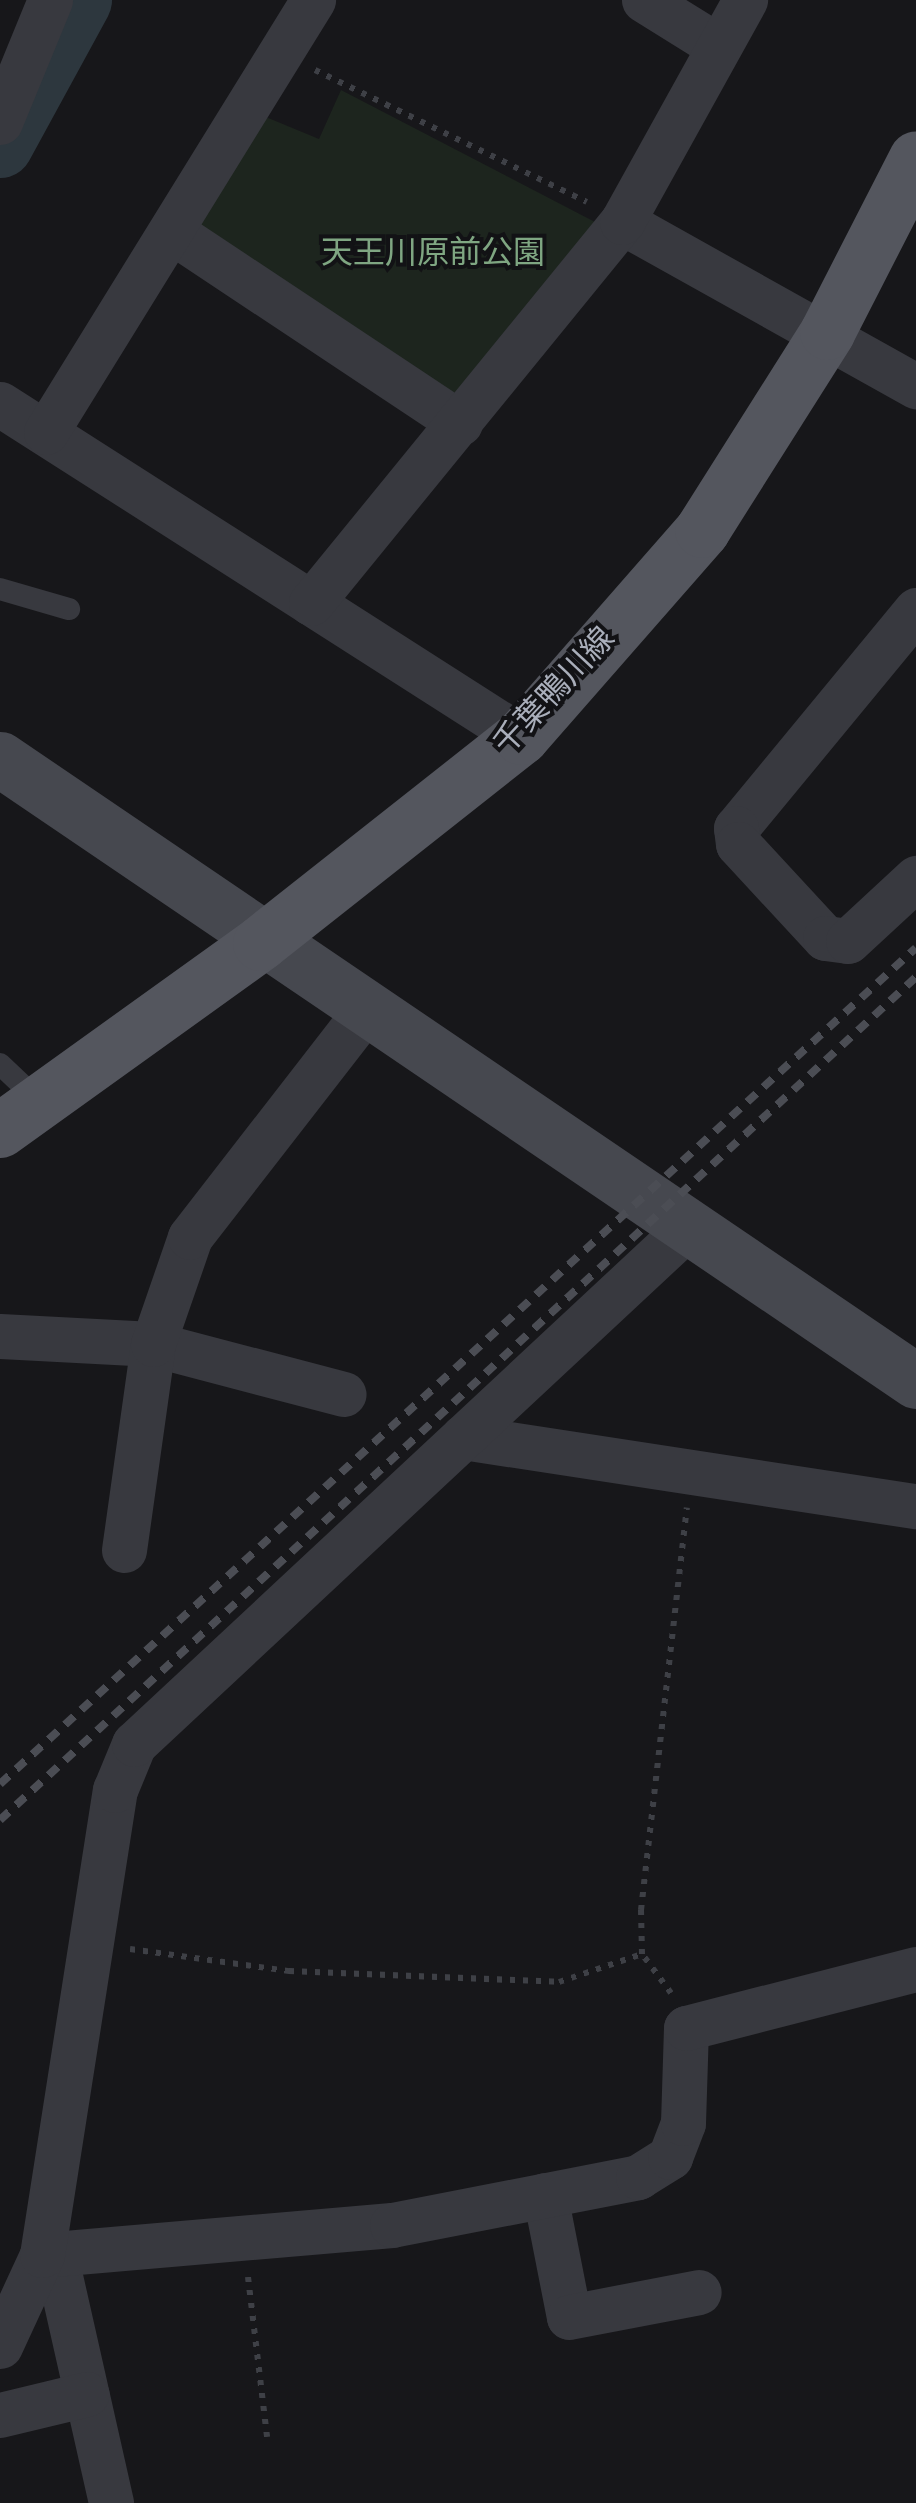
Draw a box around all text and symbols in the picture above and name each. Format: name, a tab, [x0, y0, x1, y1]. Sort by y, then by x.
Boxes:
park label: 天王川原前公園	[321, 235, 545, 273]
street label: 千葉鴨川線	[486, 620, 624, 764]

